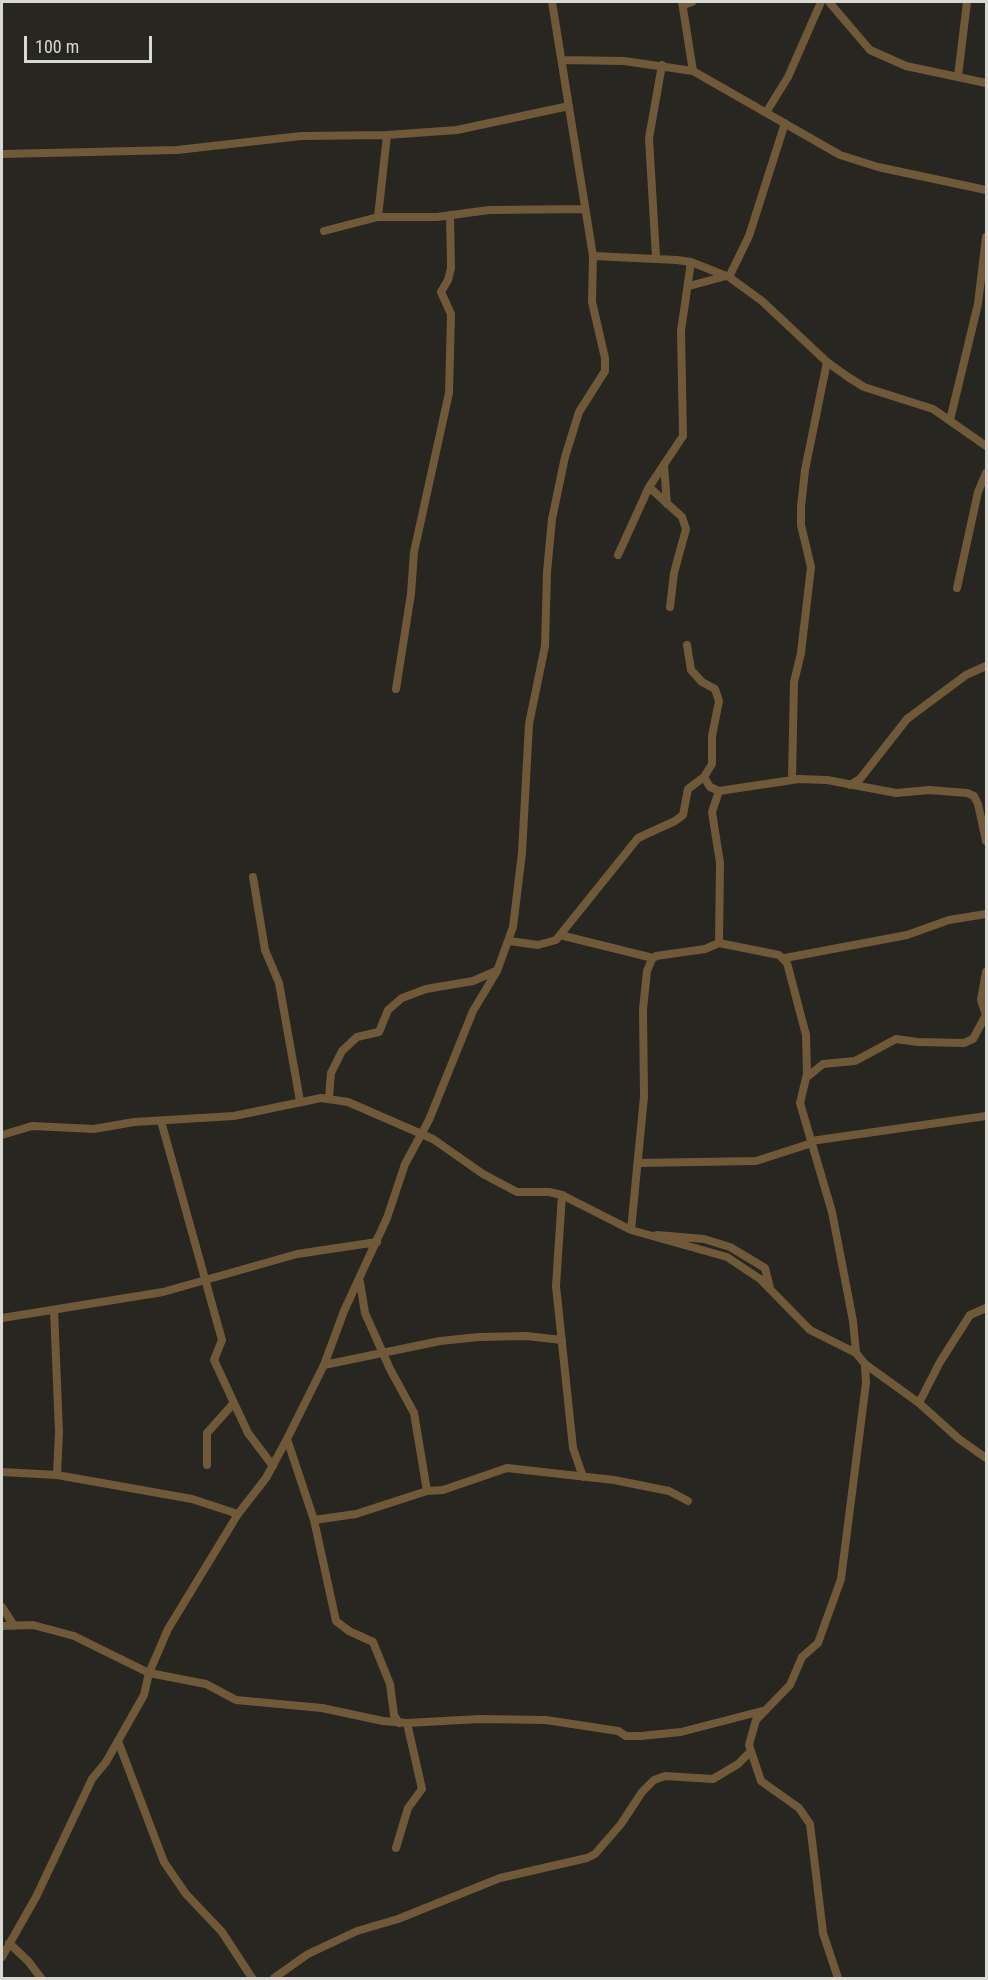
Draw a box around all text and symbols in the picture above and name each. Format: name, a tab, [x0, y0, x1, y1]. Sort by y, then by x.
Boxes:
scale bar	[27, 24, 154, 62]
text: 100 m	[35, 36, 79, 57]

